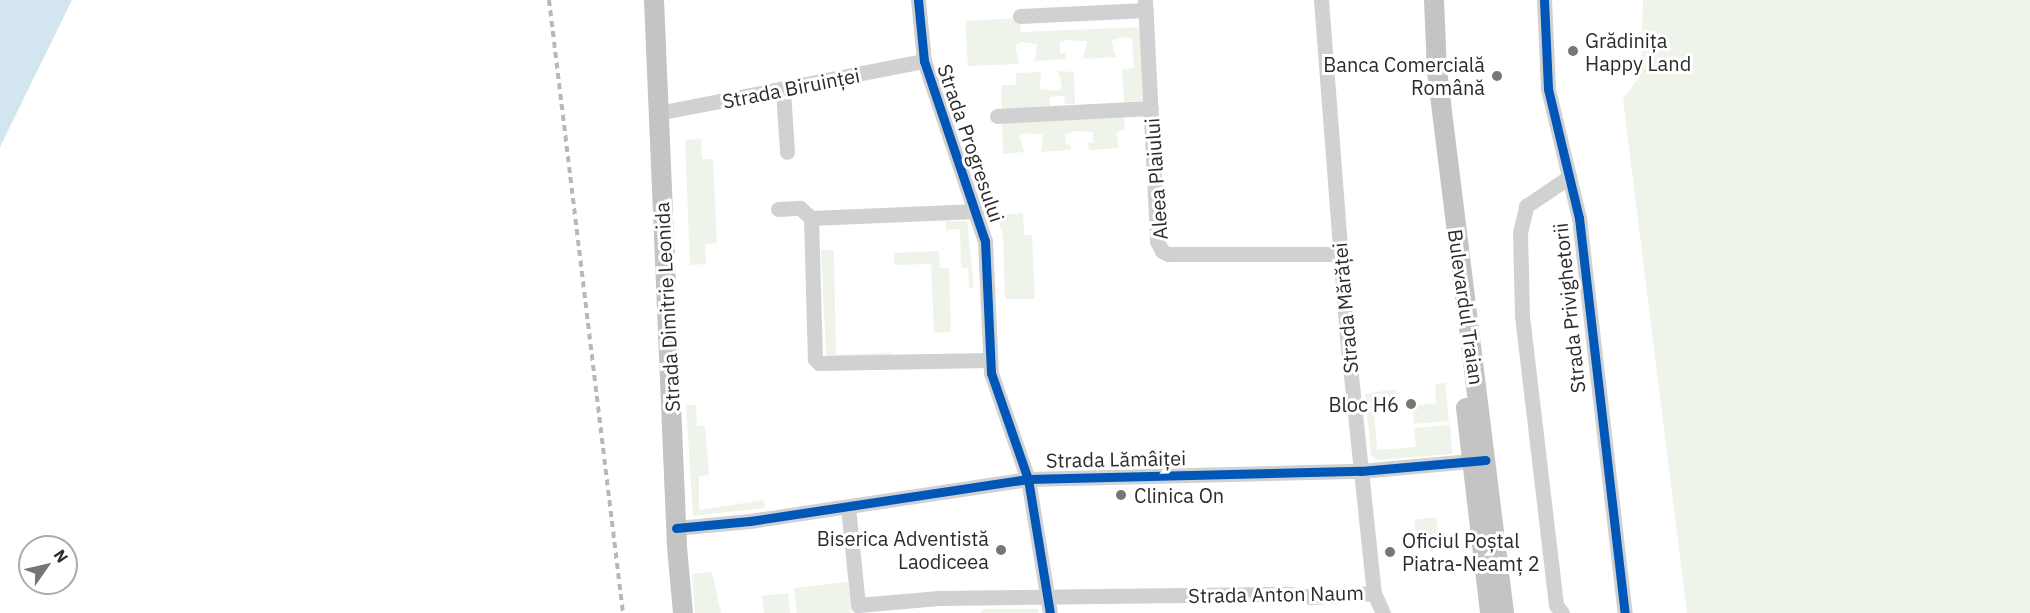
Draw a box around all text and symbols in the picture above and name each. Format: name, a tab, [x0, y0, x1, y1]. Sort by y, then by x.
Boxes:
place label: Grădinița Happy Land	[1585, 28, 1691, 75]
marker: Grădinița Happy Land	[1566, 44, 1580, 58]
place label: Banca Comercială Română	[1323, 52, 1485, 99]
street label: Strada Progresului	[933, 61, 1009, 225]
street label: Strada Biruinței	[720, 63, 862, 113]
marker: Banca Comercială Română	[1490, 69, 1504, 83]
street label: Aleea Plaiului	[1140, 117, 1172, 241]
street label: Strada Dimitrie Leonida	[650, 201, 684, 413]
street label: Strada Privighetorii	[1548, 222, 1590, 394]
street label: Bulevardul Traian	[1443, 228, 1489, 386]
street label: Strada Mărăței	[1327, 242, 1363, 374]
place label: Bloc H6	[1328, 392, 1399, 416]
marker: Bloc H6	[1404, 397, 1418, 411]
street label: Strada Lămâiței	[1046, 446, 1186, 472]
place label: Clinica On	[1134, 483, 1224, 507]
marker: Clinica On	[1112, 486, 1130, 504]
place label: Biserica Adventistă Laodiceea	[817, 526, 989, 573]
place label: Oficiul Poștal Piatra-Neamț 2	[1402, 528, 1540, 575]
north arrow	[18, 535, 78, 595]
marker: Biserica Adventistă Laodiceea	[994, 543, 1008, 557]
marker: Oficiul Poștal Piatra-Neamț 2	[1383, 545, 1397, 559]
text: N	[50, 546, 73, 566]
street label: Strada Anton Naum	[1188, 580, 1364, 608]

